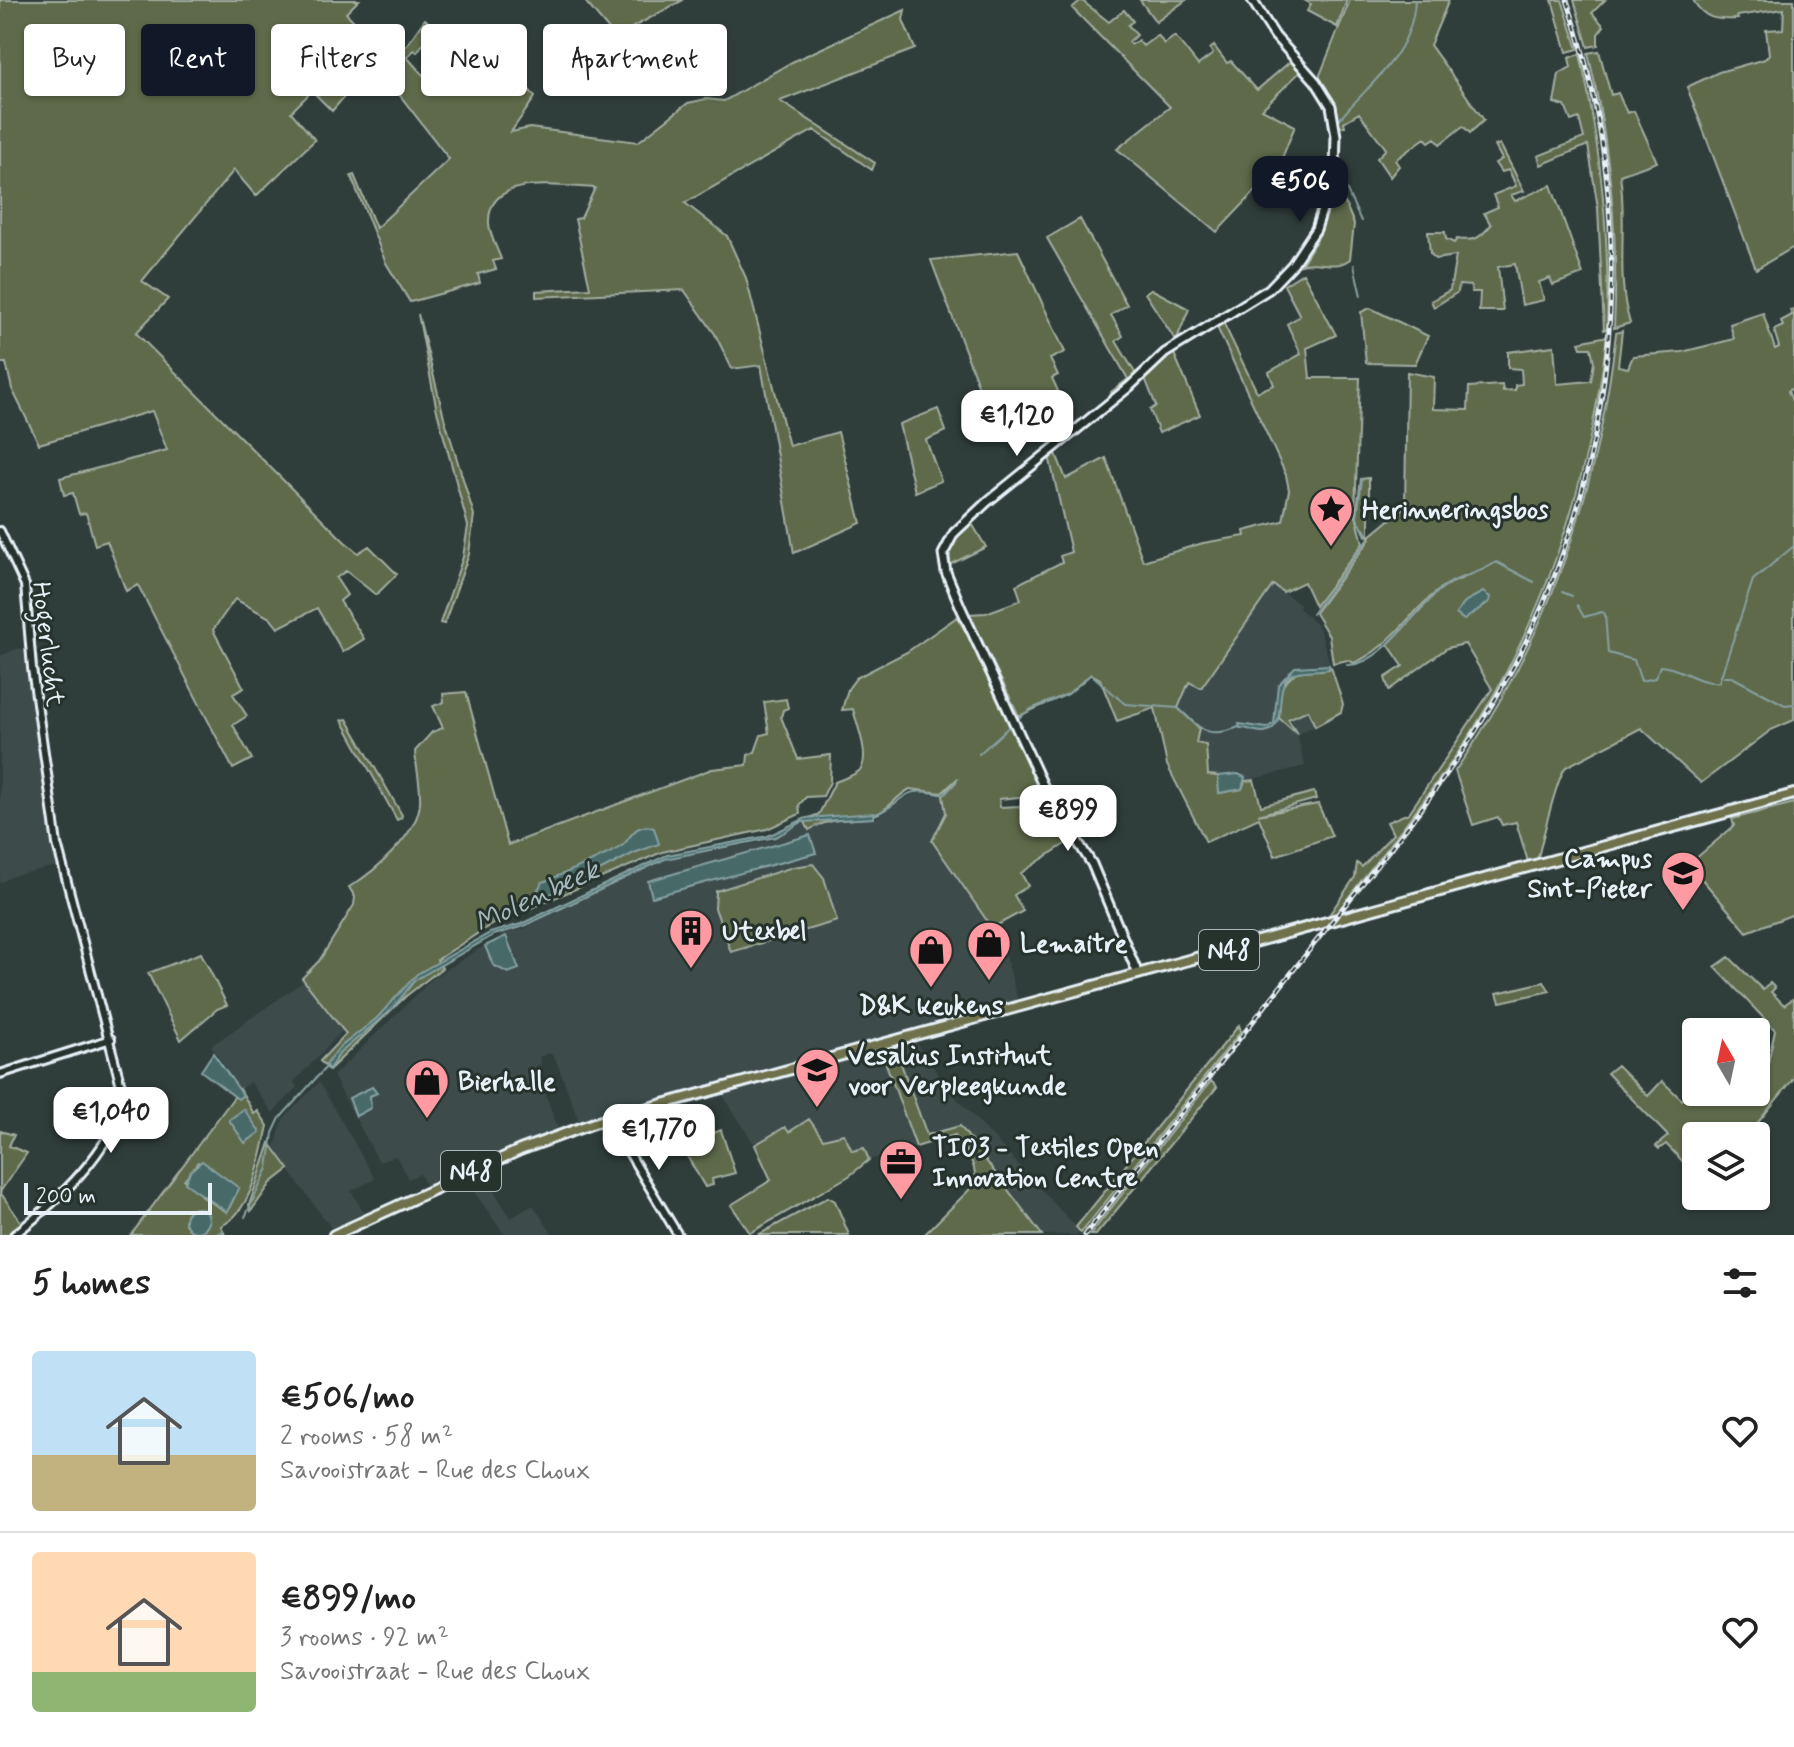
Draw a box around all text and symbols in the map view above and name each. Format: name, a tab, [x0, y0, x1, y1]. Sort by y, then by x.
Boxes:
chip: Buy	[24, 24, 125, 96]
chip: Rent	[141, 24, 255, 96]
chip: Filters	[271, 24, 405, 96]
chip: New	[421, 24, 527, 96]
chip: Apartment	[543, 24, 727, 96]
pin: €506	[1253, 156, 1347, 224]
text: €506	[1270, 165, 1330, 199]
pin: €1,120	[952, 390, 1082, 458]
text: €1,120	[979, 399, 1055, 433]
place icon: Herinneringsbos	[1307, 485, 1355, 548]
place label: Herinneringsbos	[1362, 494, 1549, 529]
street label: Hogerlucht	[20, 580, 72, 709]
pin: €899	[1021, 785, 1115, 853]
text: €899	[1038, 794, 1098, 828]
place label: Campus Sint-Pieter	[1528, 843, 1653, 907]
school or university icon: Campus Sint-Pieter	[1659, 849, 1707, 912]
water label: Molenbeek	[469, 851, 607, 942]
building icon: Utexbel	[667, 907, 715, 970]
place label: Utexbel	[722, 916, 807, 950]
shop icon: Lemaitre	[965, 919, 1013, 982]
shop icon: D&K keukens	[907, 926, 955, 989]
place label: Lemaitre	[1020, 928, 1128, 962]
road number: N48	[1199, 930, 1259, 970]
place label: D&K keukens	[859, 990, 1004, 1024]
north arrow	[1682, 1018, 1770, 1106]
map controls	[1682, 1018, 1770, 1210]
place label: Vesalius Instituut voor Verpleegkunde	[848, 1040, 1067, 1105]
school or university icon: Vesalius Instituut voor Verpleegkunde	[793, 1046, 841, 1109]
shop icon: Bierhalle	[403, 1057, 451, 1120]
place label: Bierhalle	[458, 1066, 556, 1100]
pin: €1,040	[46, 1087, 176, 1155]
text: €1,040	[71, 1096, 151, 1130]
pin: €1,770	[594, 1104, 724, 1172]
text: €1,770	[621, 1113, 697, 1147]
button: layers	[1682, 1122, 1770, 1210]
place label: TIO3 - Textiles Open Innovation Centre	[932, 1132, 1159, 1196]
office icon: TIO3 - Textiles Open Innovation Centre	[877, 1138, 925, 1201]
road number: N48	[441, 1151, 501, 1191]
scale bar	[24, 1179, 212, 1215]
text: 200 m	[36, 1183, 96, 1211]
text: 5 homes	[32, 1261, 150, 1306]
icon: filters	[1718, 1261, 1762, 1305]
text: €506/mo	[280, 1375, 415, 1420]
icon: home	[96, 1383, 192, 1479]
icon: heart	[1718, 1409, 1762, 1453]
text: 2 rooms · 58 m²	[280, 1420, 453, 1454]
text: Savooistraat - Rue des Choux	[280, 1454, 590, 1488]
text: €899/mo	[280, 1576, 416, 1621]
icon: home	[96, 1584, 192, 1680]
icon: heart	[1718, 1610, 1762, 1654]
text: 3 rooms · 92 m²	[280, 1621, 449, 1655]
text: Savooistraat - Rue des Choux	[280, 1655, 590, 1689]

